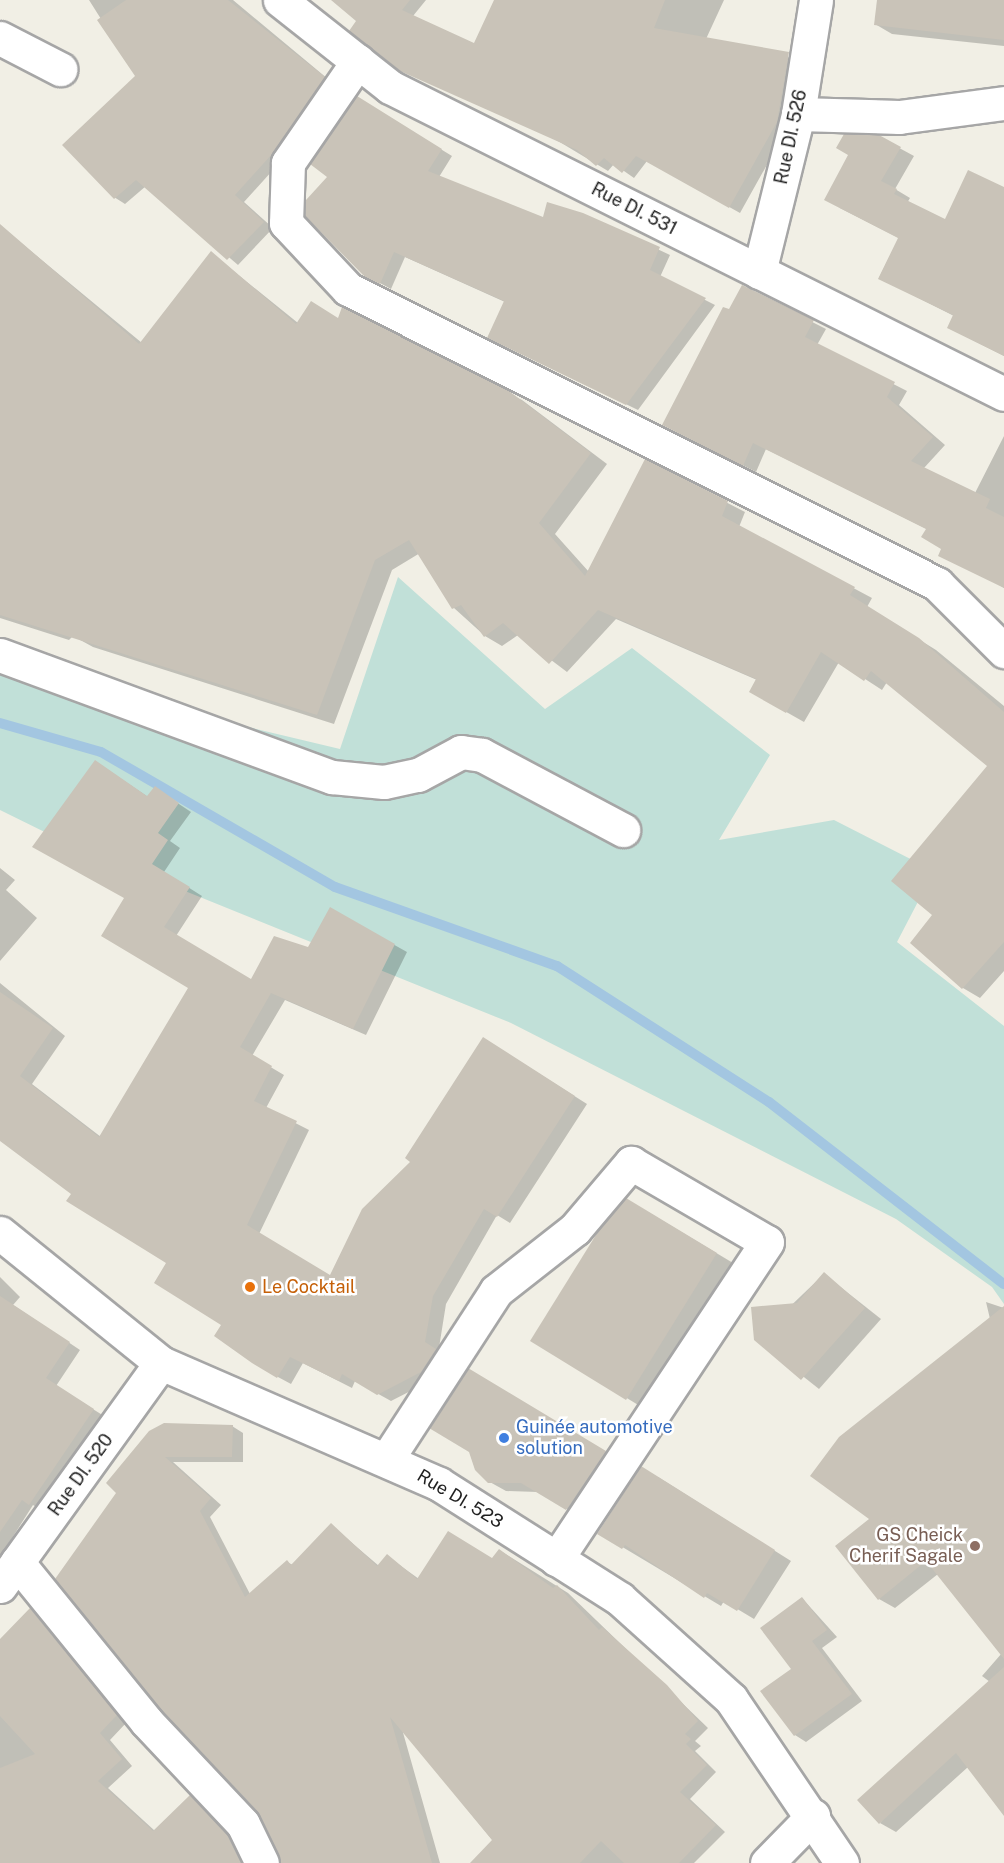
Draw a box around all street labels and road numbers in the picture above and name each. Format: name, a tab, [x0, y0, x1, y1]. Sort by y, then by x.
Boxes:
street label: Rue DI. 526	[770, 88, 812, 186]
street label: Rue DI. 531	[588, 178, 680, 240]
street label: Rue DI. 520	[44, 1430, 118, 1520]
street label: Rue DI. 523	[413, 1465, 507, 1533]

